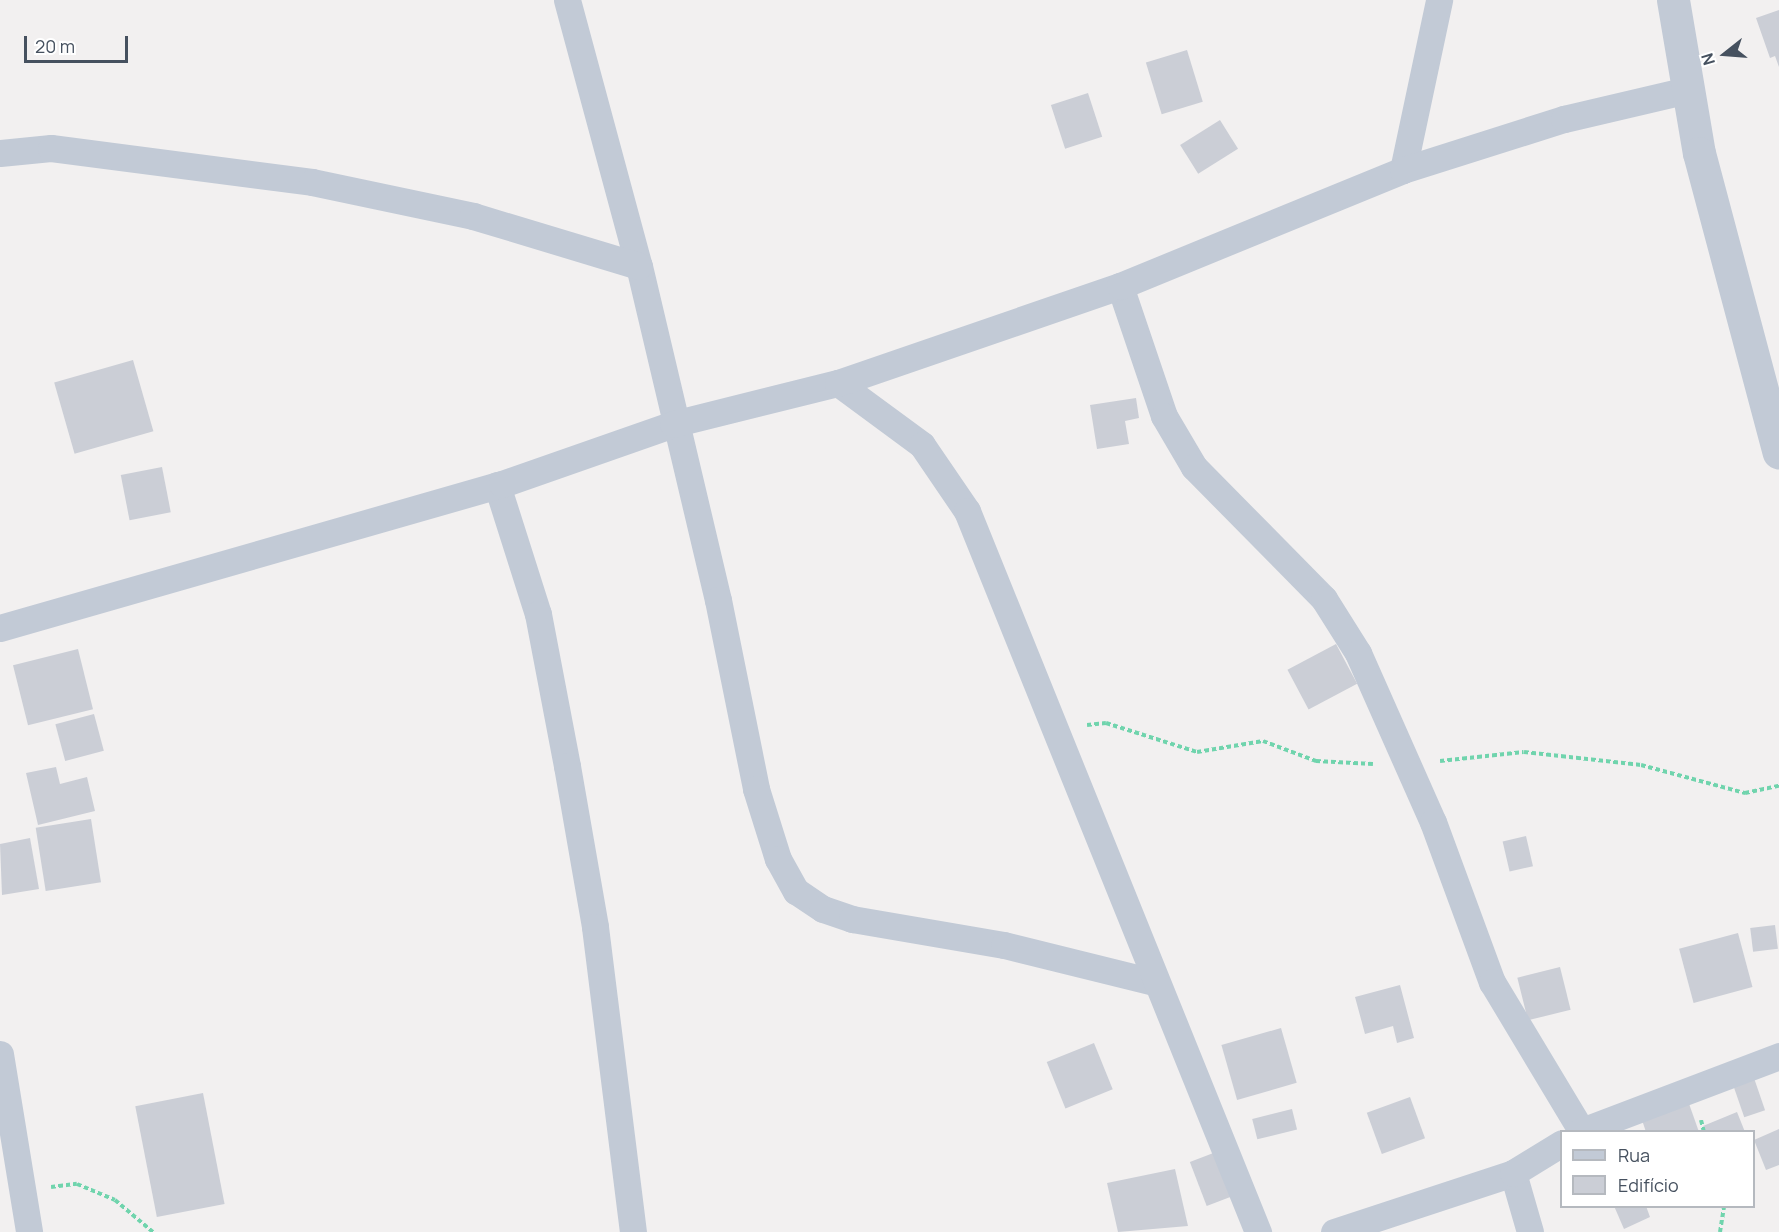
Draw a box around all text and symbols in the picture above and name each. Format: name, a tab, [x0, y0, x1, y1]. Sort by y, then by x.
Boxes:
scale bar	[27, 24, 130, 62]
north arrow	[1695, 24, 1755, 84]
text: 20 m	[35, 34, 75, 58]
text: N	[1696, 51, 1720, 68]
legend	[1560, 1130, 1755, 1208]
text: Rua	[1618, 1143, 1650, 1167]
text: Edifício	[1618, 1173, 1679, 1197]

